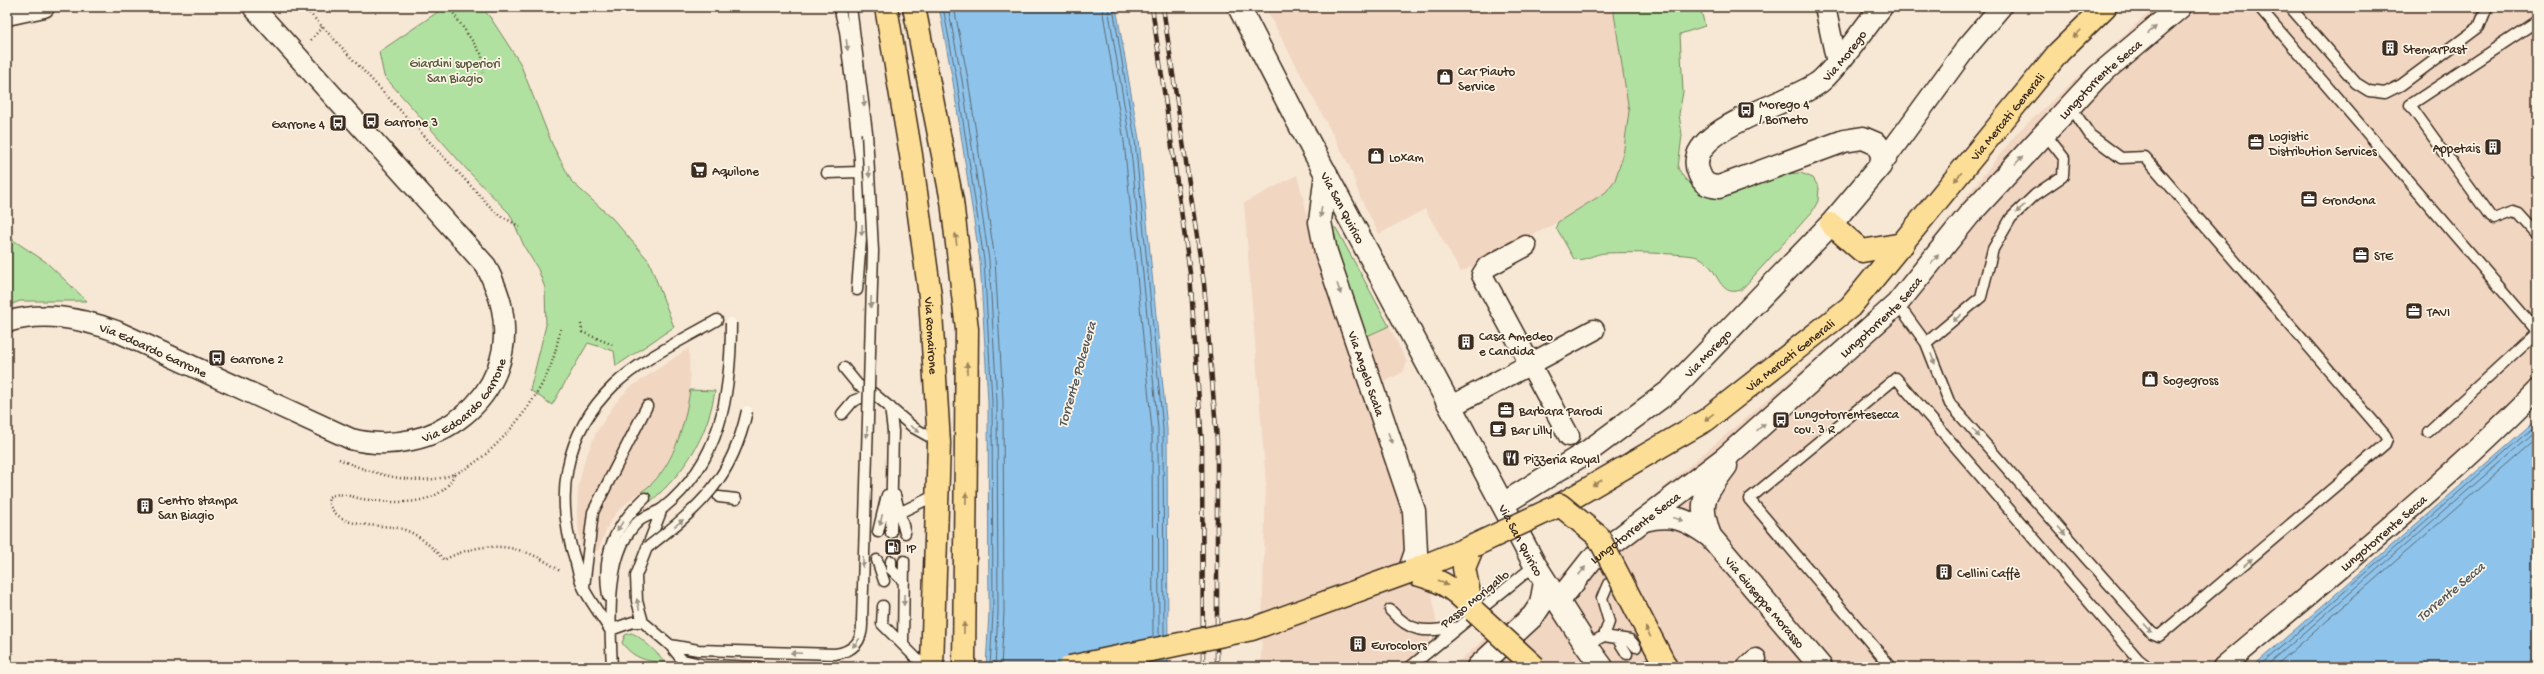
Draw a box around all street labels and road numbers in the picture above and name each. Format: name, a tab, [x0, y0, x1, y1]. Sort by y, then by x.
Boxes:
street label: Via Morego	[1819, 28, 1871, 86]
street label: Lungotorrente Secca	[2057, 37, 2146, 123]
street label: Via Mercati Generali	[1968, 71, 2049, 165]
street label: Via San Quirico	[1316, 169, 1367, 247]
street label: Lungotorrente Secca	[1838, 274, 1927, 362]
street label: Via Romairone	[920, 296, 940, 375]
street label: Via Mercati Generali	[1743, 317, 1839, 397]
street label: Via Edoardo Garrone	[96, 321, 209, 382]
street label: Via Morego	[1681, 327, 1736, 383]
street label: Via Angelo Scala	[1343, 329, 1386, 419]
street label: Via Edoardo Garrone	[419, 357, 510, 447]
street label: Lungotorrente Secca	[1588, 489, 1685, 568]
street label: Lungotorrente Secca	[2338, 492, 2431, 575]
street label: Via San Quirico	[1494, 502, 1545, 580]
street label: Via Giuseppe Morasso	[1720, 554, 1807, 652]
street label: Passo Morigallo	[1437, 568, 1513, 633]

